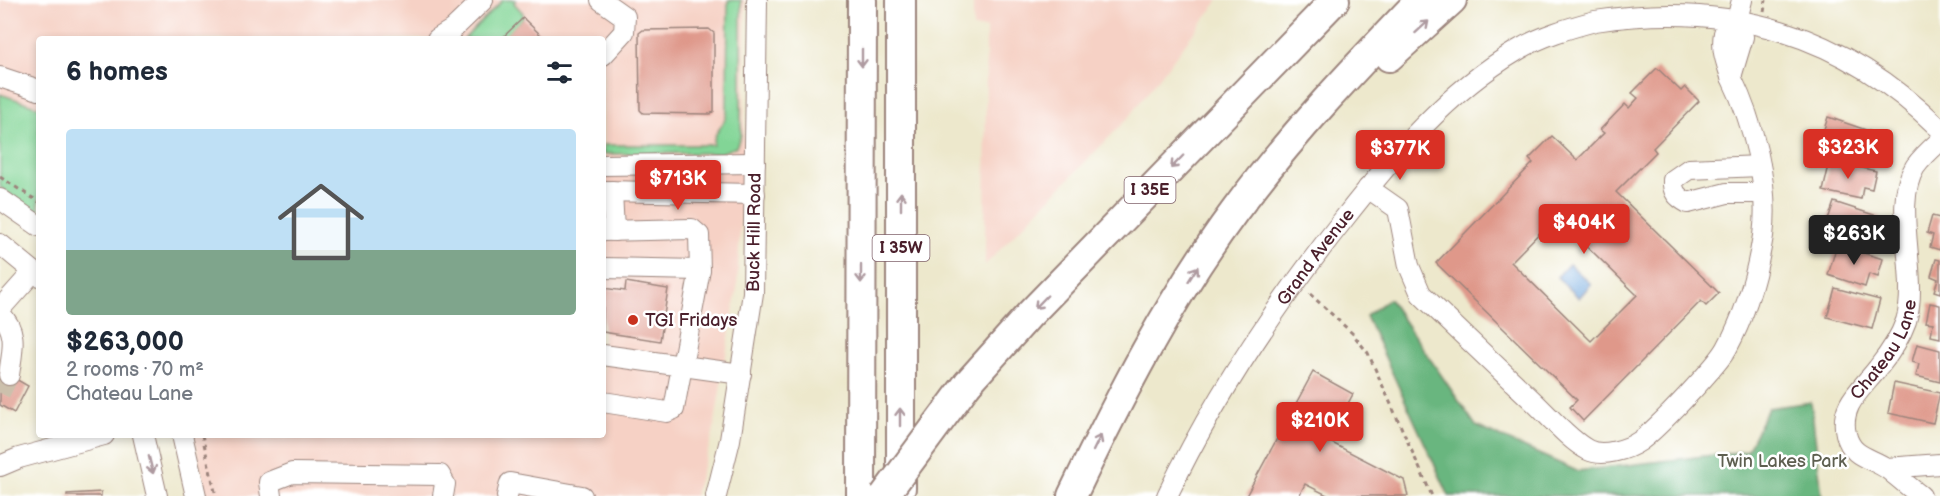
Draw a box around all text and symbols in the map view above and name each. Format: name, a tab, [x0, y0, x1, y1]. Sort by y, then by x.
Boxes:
one-way arrow	[1414, 20, 1429, 34]
one-way arrow	[856, 48, 868, 68]
icon: filters	[543, 56, 576, 89]
text: 6 homes	[66, 57, 168, 88]
pin: $323K	[1806, 129, 1890, 180]
pin: $377K	[1358, 130, 1442, 181]
text: $323K	[1817, 136, 1879, 160]
text: $377K	[1370, 137, 1430, 161]
one-way arrow	[1170, 154, 1184, 169]
pin: $713K	[636, 160, 720, 211]
text: $713K	[649, 167, 707, 191]
icon: home	[267, 168, 375, 276]
street label: Buck Hill Road	[743, 173, 765, 292]
road number: I 35E	[1124, 177, 1176, 203]
one-way arrow	[895, 191, 907, 211]
street label: Grand Avenue	[1272, 204, 1359, 309]
pin: $404K	[1542, 204, 1626, 255]
text: $404K	[1553, 211, 1615, 235]
pin: $263K	[1812, 215, 1896, 266]
text: $263K	[1823, 222, 1885, 246]
road number: I 35W	[872, 235, 930, 261]
one-way arrow	[855, 264, 867, 284]
one-way arrow	[1187, 266, 1199, 283]
one-way arrow	[1034, 295, 1049, 310]
street label: Chateau Lane	[1846, 298, 1920, 403]
place label: TGI Fridays	[645, 310, 738, 331]
marker: TGI Fridays	[626, 313, 640, 327]
text: $263,000	[66, 327, 184, 358]
text: 2 rooms · 70 m²	[66, 358, 204, 382]
text: Chateau Lane	[66, 382, 193, 406]
pin: $210K	[1278, 402, 1362, 453]
one-way arrow	[894, 407, 906, 427]
text: $210K	[1290, 409, 1350, 433]
one-way arrow	[1091, 435, 1103, 453]
park label: Twin Lakes Park	[1717, 451, 1847, 472]
one-way arrow	[145, 455, 157, 474]

